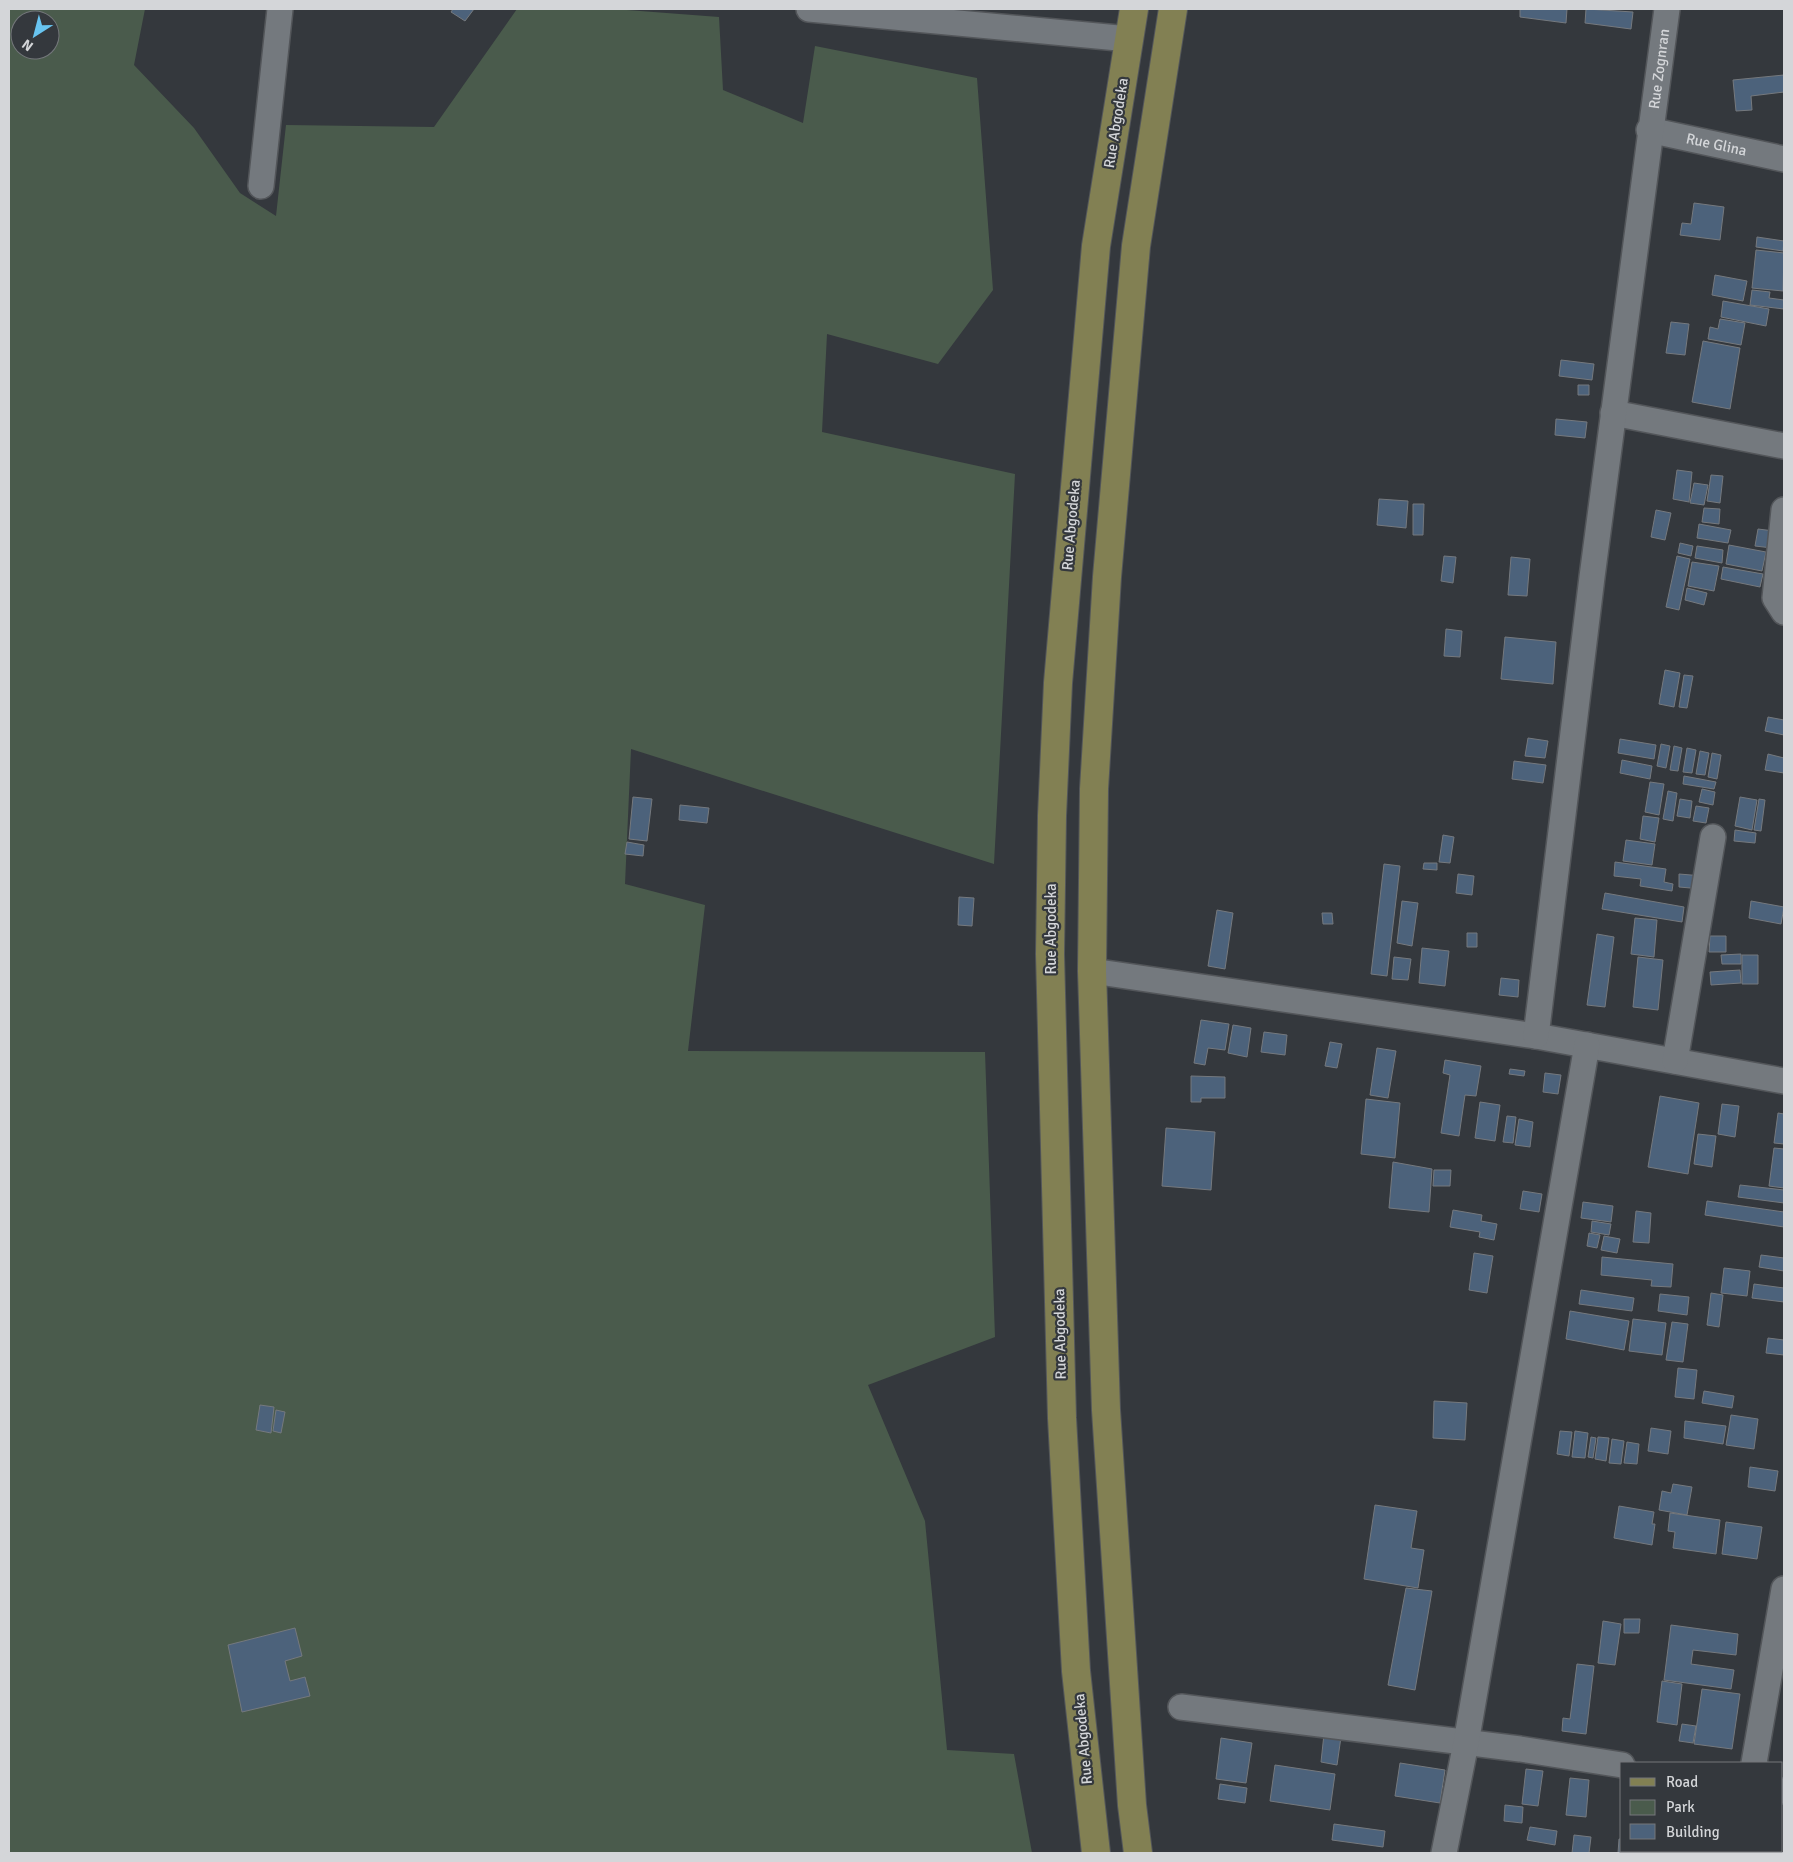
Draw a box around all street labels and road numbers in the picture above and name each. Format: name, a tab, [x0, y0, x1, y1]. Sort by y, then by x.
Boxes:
street label: Rue Zognran	[1645, 28, 1673, 110]
street label: Rue Abgodeka	[1100, 77, 1132, 169]
street label: Rue Glina	[1684, 129, 1748, 160]
street label: Rue Abgodeka	[1058, 479, 1084, 571]
street label: Rue Abgodeka	[1042, 883, 1060, 975]
street label: Rue Abgodeka	[1050, 1288, 1070, 1380]
street label: Rue Abgodeka	[1070, 1693, 1096, 1785]

